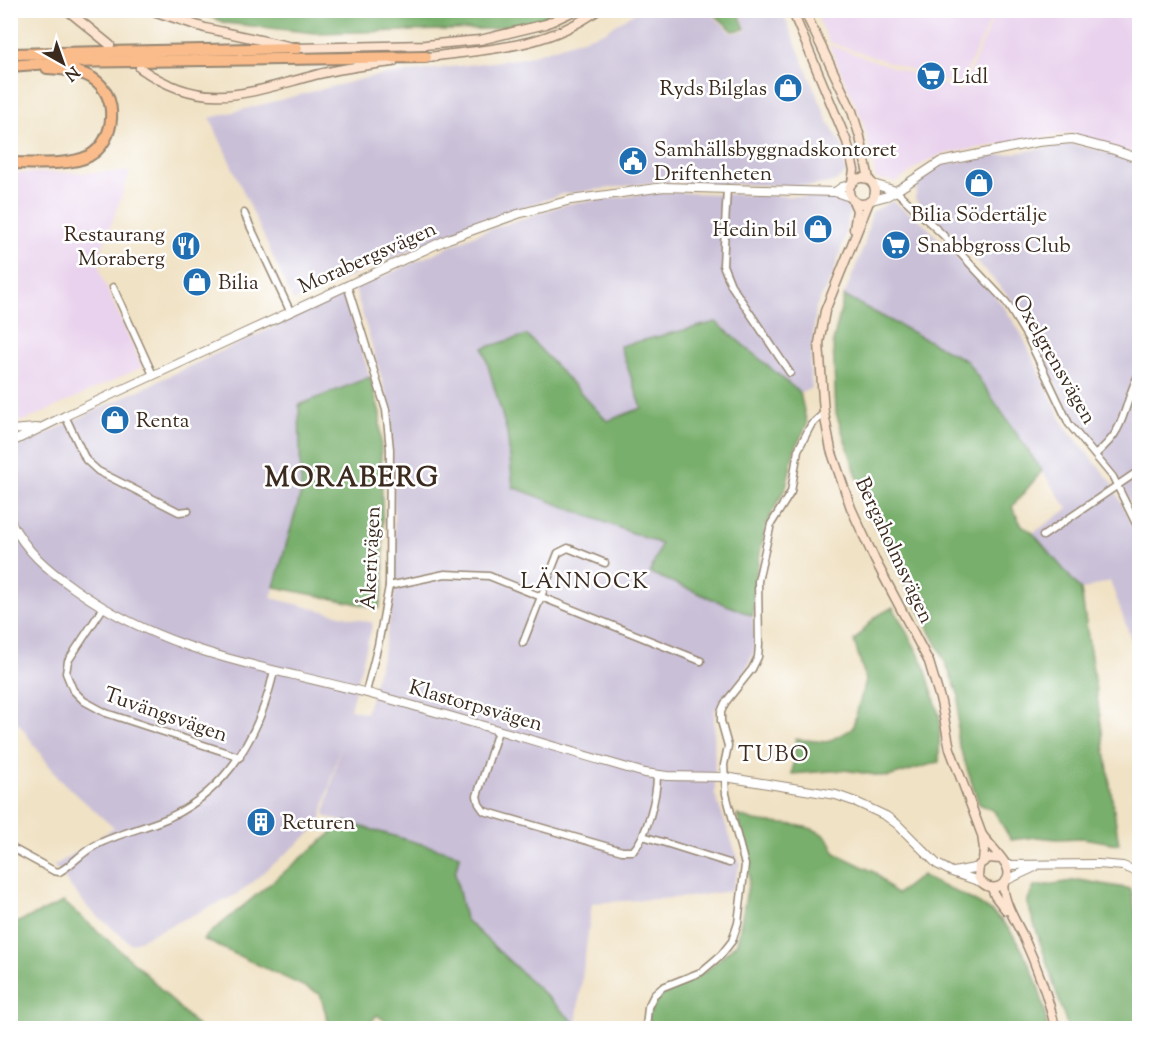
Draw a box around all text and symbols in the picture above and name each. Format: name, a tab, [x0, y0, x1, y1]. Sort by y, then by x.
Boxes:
north arrow	[33, 33, 93, 93]
text: N	[59, 60, 83, 86]
supermarket icon: Lidl	[915, 60, 947, 92]
place label: Lidl	[952, 63, 988, 93]
shop icon: Ryds Bilglas	[772, 72, 804, 104]
place label: Ryds Bilglas	[660, 75, 767, 105]
place label: Samhällsbyggnadskontoret Driftenheten	[654, 136, 897, 190]
public building icon: Samhällsbyggnadskontoret Driftenheten	[617, 145, 649, 177]
shop icon: Bilia Södertälje	[963, 167, 995, 199]
place label: Bilia Södertälje	[911, 201, 1047, 231]
shop icon: Hedin bil	[802, 213, 834, 245]
street label: Morabergsvägen	[294, 215, 442, 303]
place label: Hedin bil	[713, 216, 797, 246]
place label: Restaurang Moraberg	[64, 221, 165, 275]
supermarket icon: Snabbgross Club	[880, 229, 912, 261]
restaurant icon: Restaurang Moraberg	[170, 230, 202, 262]
place label: Snabbgross Club	[917, 232, 1071, 262]
shop icon: Bilia	[181, 266, 213, 298]
place label: Bilia	[218, 269, 259, 299]
street label: Oxelgrensvägen	[1004, 289, 1103, 431]
shop icon: Renta	[99, 404, 131, 436]
place label: Renta	[136, 407, 190, 437]
district label: MORABERG	[265, 460, 439, 499]
street label: Bergaholmsvägen	[846, 473, 940, 629]
street label: Åkerivägen	[354, 505, 390, 611]
district label: LÄNNOCK	[520, 567, 650, 599]
street label: Klastorpsvägen	[405, 673, 546, 740]
street label: Tuvängsvägen	[99, 681, 231, 751]
district label: TUBO	[738, 740, 810, 772]
building icon: Returen	[245, 806, 277, 838]
place label: Returen	[282, 809, 356, 839]

